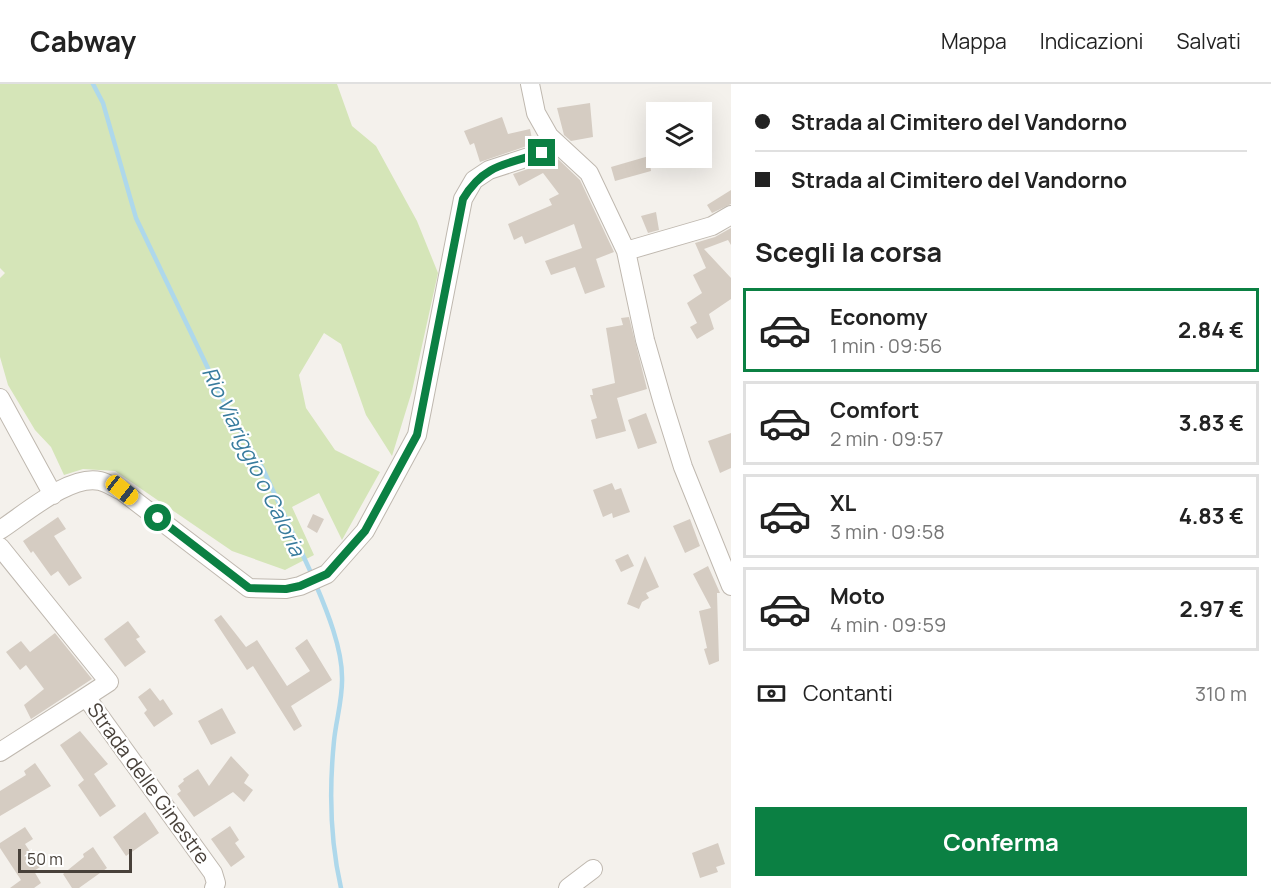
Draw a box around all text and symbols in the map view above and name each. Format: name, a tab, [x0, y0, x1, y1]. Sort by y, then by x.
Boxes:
text: Cabway	[30, 22, 136, 60]
text: Mappa	[941, 27, 1007, 55]
text: Indicazioni	[1040, 27, 1143, 55]
text: Salvati	[1176, 27, 1241, 55]
map controls	[646, 102, 712, 168]
button: layers	[646, 102, 712, 168]
text: Strada al Cimitero del Vandorno	[791, 107, 1127, 137]
route end	[528, 139, 555, 166]
text: Strada al Cimitero del Vandorno	[791, 165, 1127, 195]
text: Scegli la corsa	[755, 233, 942, 270]
text: Economy	[830, 302, 928, 332]
icon: car	[758, 303, 812, 357]
text: 2.84 €	[1178, 315, 1244, 345]
text: 1 min · 09:56	[830, 332, 942, 359]
water label: Rio Viariggio o Caloria	[196, 362, 313, 561]
text: Comfort	[830, 395, 919, 425]
icon: car	[758, 396, 812, 450]
text: 3.83 €	[1179, 408, 1244, 438]
text: 2 min · 09:57	[830, 425, 944, 452]
car	[102, 472, 142, 508]
text: XL	[830, 488, 856, 518]
icon: car	[758, 489, 812, 543]
text: 4.83 €	[1179, 501, 1244, 531]
route start	[144, 504, 171, 531]
text: 3 min · 09:58	[830, 518, 945, 545]
text: Moto	[830, 581, 885, 611]
icon: car	[758, 582, 812, 636]
text: 2.97 €	[1179, 594, 1244, 624]
text: 4 min · 09:59	[830, 611, 946, 638]
icon: cash	[755, 677, 788, 710]
text: Contanti	[803, 678, 893, 708]
text: 310 m	[1195, 680, 1247, 707]
street label: Strada delle Ginestre	[81, 697, 217, 869]
button: Conferma	[755, 807, 1247, 876]
scale bar	[18, 846, 132, 874]
text: 50 m	[27, 848, 63, 870]

